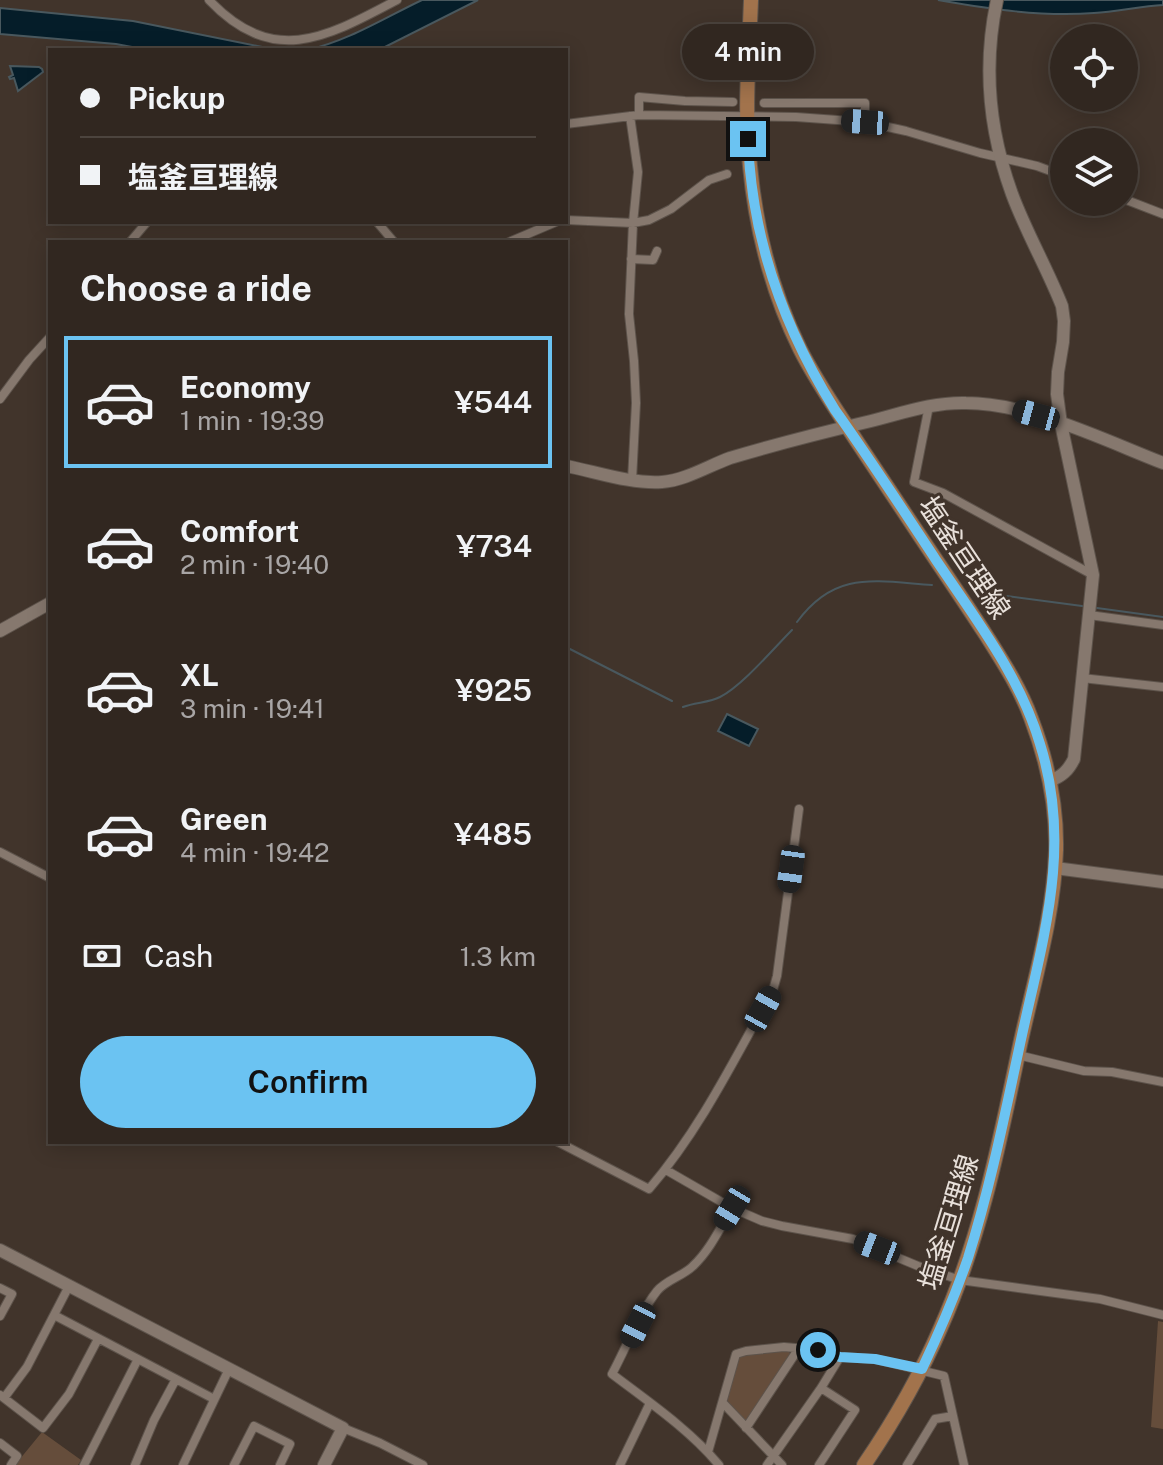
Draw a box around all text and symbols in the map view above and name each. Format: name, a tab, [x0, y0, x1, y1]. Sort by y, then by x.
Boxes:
callout: 4 min	[682, 23, 814, 79]
map controls	[1050, 24, 1138, 216]
button: locate	[1050, 24, 1138, 112]
text: 4 min	[714, 36, 782, 67]
text: Pickup	[128, 80, 225, 116]
car	[840, 108, 890, 136]
route end	[730, 121, 766, 157]
button: layers	[1050, 128, 1138, 216]
text: 塩釜亘理線	[128, 159, 278, 195]
text: Choose a ride	[80, 267, 312, 309]
icon: car	[84, 366, 156, 438]
text: Economy	[180, 369, 311, 405]
text: ¥544	[454, 384, 532, 420]
car	[1010, 397, 1062, 433]
text: 1 min · 19:39	[180, 405, 325, 436]
street label: 塩釜亘理線	[912, 490, 1018, 624]
icon: car	[84, 510, 156, 582]
text: Comfort	[180, 513, 299, 549]
text: ¥734	[456, 528, 532, 564]
text: 2 min · 19:40	[180, 549, 329, 580]
icon: car	[84, 654, 156, 726]
text: XL	[180, 657, 219, 693]
text: ¥925	[455, 672, 532, 708]
text: 3 min · 19:41	[180, 693, 325, 724]
icon: car	[84, 798, 156, 870]
text: Green	[180, 801, 267, 837]
text: ¥485	[454, 816, 532, 852]
text: 4 min · 19:42	[180, 837, 330, 868]
car	[776, 844, 806, 894]
icon: cash	[80, 934, 124, 978]
text: Cash	[144, 938, 213, 974]
text: 1.3 km	[460, 941, 536, 972]
car	[741, 982, 785, 1036]
button: Confirm	[80, 1036, 536, 1128]
street label: 塩釜亘理線	[912, 1150, 984, 1294]
car	[709, 1181, 755, 1235]
car	[850, 1228, 904, 1268]
car	[616, 1298, 660, 1352]
route start	[800, 1332, 836, 1368]

